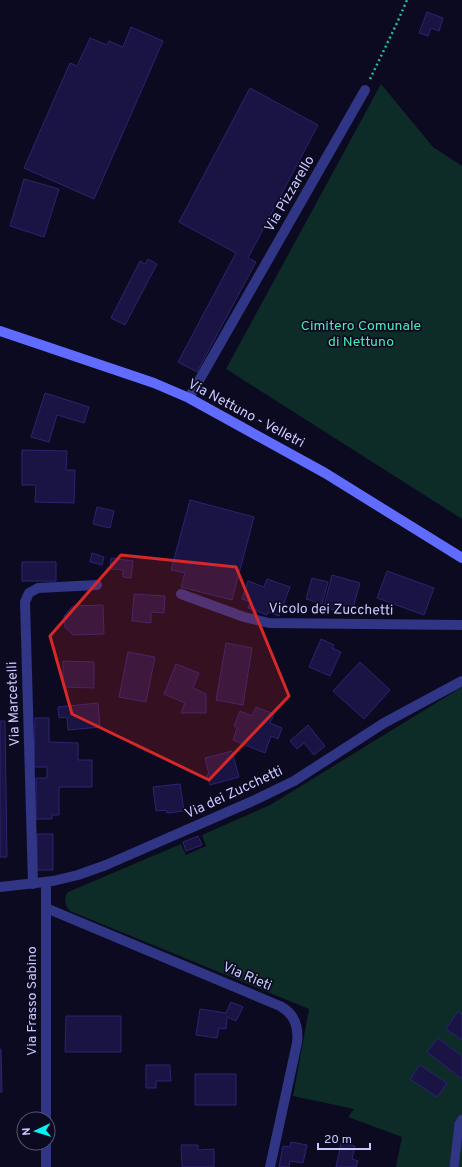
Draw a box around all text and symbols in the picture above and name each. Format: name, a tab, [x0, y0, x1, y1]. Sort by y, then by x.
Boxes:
street label: Via Pizzarello	[261, 153, 319, 235]
park label: Cimitero Comunale di Nettuno	[301, 318, 421, 351]
street label: Via Nettuno - Velletri	[185, 376, 307, 452]
street label: Vicolo dei Zucchetti	[269, 600, 393, 620]
street label: Via Marcetelli	[4, 661, 24, 747]
street label: Via dei Zucchetti	[183, 763, 285, 823]
street label: Via Frasso Sabino	[24, 946, 41, 1056]
street label: Via Rieti	[220, 959, 274, 995]
north arrow	[16, 1111, 56, 1151]
scale bar	[318, 1125, 370, 1151]
text: N	[20, 1127, 34, 1136]
text: 20 m	[324, 1132, 352, 1148]

